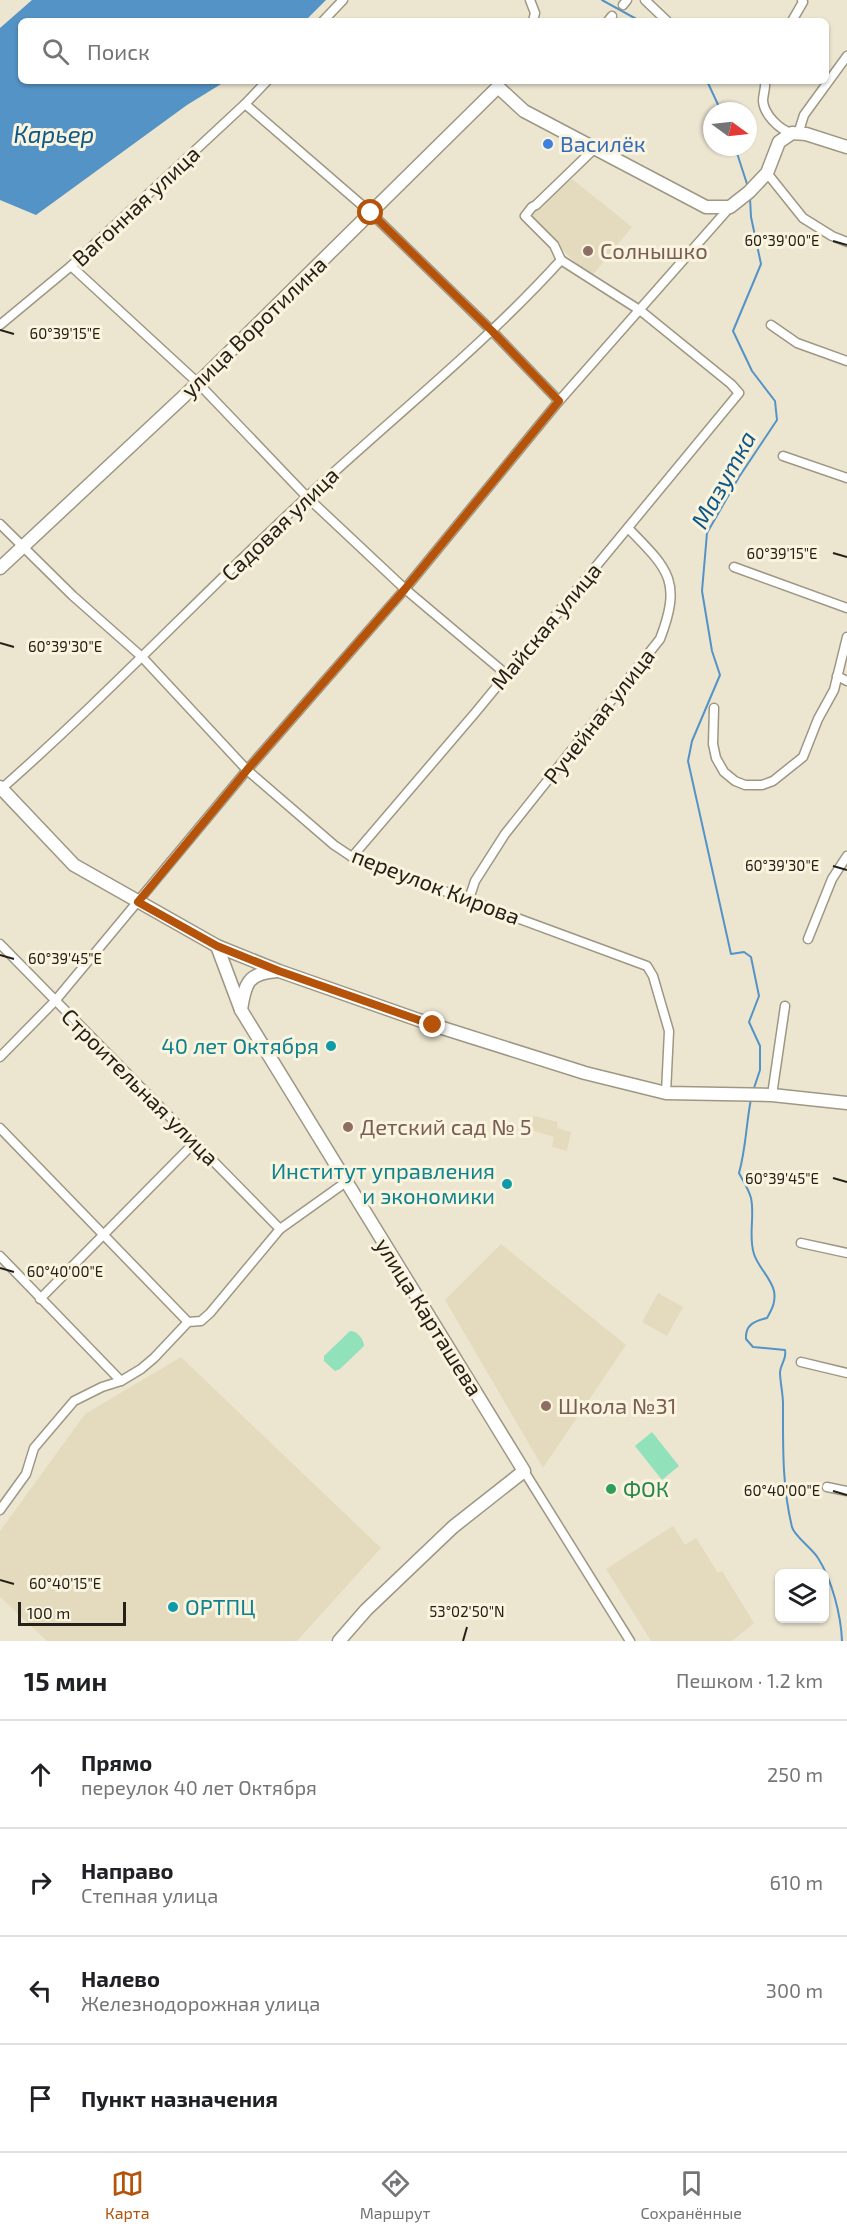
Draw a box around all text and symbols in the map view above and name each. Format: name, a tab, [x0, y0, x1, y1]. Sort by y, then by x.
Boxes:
search box	[18, 18, 829, 84]
icon: search	[39, 35, 72, 68]
text: Поиск	[87, 38, 150, 64]
north arrow	[703, 102, 757, 156]
water label: Карьер	[14, 119, 94, 148]
place label: Василёк	[560, 130, 646, 156]
marker: Василёк	[541, 137, 555, 151]
street label: Вагонная улица	[66, 140, 205, 272]
route start	[357, 199, 383, 225]
text: 60°39'00"E	[745, 231, 819, 249]
place label: Солнышко	[600, 237, 708, 263]
marker: Солнышко	[581, 244, 595, 258]
street label: улица Воротилина	[175, 250, 332, 403]
text: 60°39'15"E	[30, 324, 100, 342]
water label: Мазутка	[684, 425, 761, 533]
street label: Садовая улица	[215, 461, 344, 586]
text: 60°39'15"E	[747, 544, 817, 562]
street label: Майская улица	[485, 557, 607, 695]
text: 60°39'30"E	[28, 637, 102, 655]
street label: Ручейная улица	[537, 643, 660, 789]
street label: переулок Кирова	[348, 841, 524, 930]
text: 60°39'30"E	[745, 856, 819, 874]
text: 60°39'45"E	[28, 949, 102, 967]
street label: Строительная улица	[56, 1002, 225, 1171]
route end	[419, 1011, 445, 1037]
place label: 40 лет Октября	[161, 1032, 319, 1058]
marker: 40 лет Октября	[324, 1039, 338, 1053]
place label: Детский сад № 5	[360, 1113, 532, 1139]
marker: Детский сад № 5	[341, 1120, 355, 1134]
place label: Институт управления и экономики	[271, 1157, 495, 1208]
text: 60°39'45"E	[745, 1169, 819, 1187]
marker: Институт управления и экономики	[500, 1177, 514, 1191]
street label: улица Карташева	[370, 1233, 489, 1401]
text: 60°40'00"E	[27, 1262, 103, 1280]
place label: Школа №31	[558, 1392, 676, 1418]
marker: Школа №31	[539, 1399, 553, 1413]
place label: ФОК	[623, 1475, 669, 1501]
text: 60°40'00"E	[744, 1481, 820, 1499]
marker: ФОК	[604, 1482, 618, 1496]
map controls	[775, 1569, 829, 1623]
button: layers	[775, 1569, 829, 1623]
text: 60°40'15"E	[29, 1574, 101, 1592]
place label: ОРТПЦ	[185, 1593, 255, 1619]
scale bar	[18, 1599, 126, 1626]
marker: ОРТПЦ	[166, 1600, 180, 1614]
text: 53°02'50"N	[429, 1602, 505, 1620]
text: 100 m	[27, 1603, 70, 1622]
text: 15 мин	[24, 1665, 107, 1696]
text: Пешком · 1.2 km	[676, 1668, 823, 1692]
text: Прямо	[81, 1749, 152, 1775]
icon: ahead	[24, 1758, 57, 1791]
text: 250 m	[767, 1762, 823, 1786]
text: переулок 40 лет Октября	[81, 1775, 317, 1799]
text: Направо	[81, 1857, 174, 1883]
icon: right	[24, 1866, 57, 1899]
text: 610 m	[770, 1870, 823, 1894]
text: Степная улица	[81, 1883, 218, 1907]
text: Налево	[81, 1965, 160, 1991]
icon: left	[24, 1974, 57, 2007]
text: 300 m	[766, 1978, 823, 2002]
text: Железнодорожная улица	[81, 1991, 320, 2015]
icon: arrive	[24, 2082, 57, 2115]
text: Пункт назначения	[81, 2085, 278, 2111]
tab: Карта	[105, 2167, 150, 2222]
tab: Маршрут	[360, 2167, 430, 2222]
tab: Сохранённые	[641, 2167, 742, 2222]

